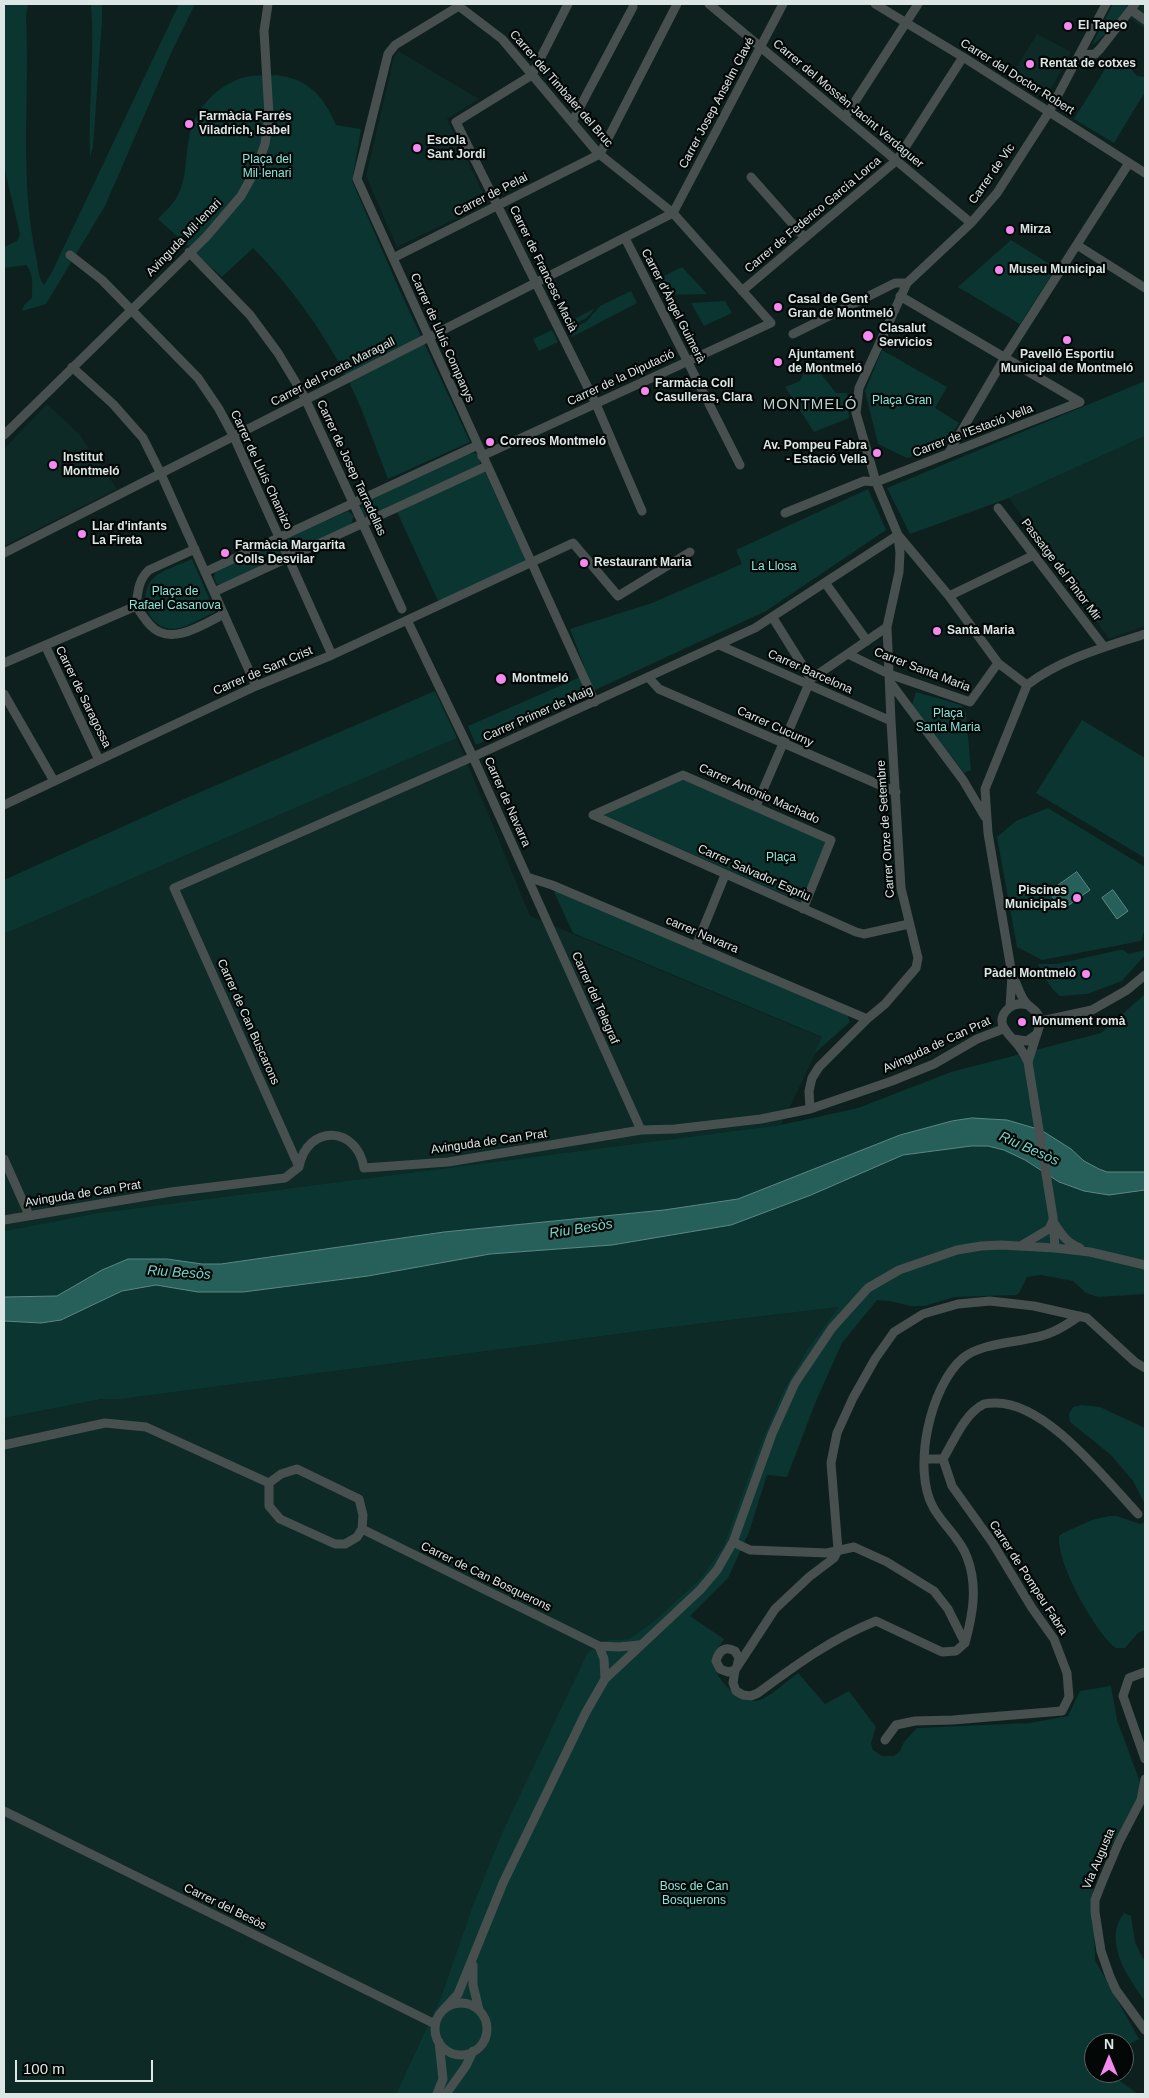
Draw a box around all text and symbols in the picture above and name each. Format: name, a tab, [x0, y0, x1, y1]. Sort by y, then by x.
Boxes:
place label: El Tapeo	[1078, 19, 1127, 33]
marker: El Tapeo	[1062, 20, 1074, 32]
street label: Carrer del Timbaler del Bruc	[506, 28, 616, 150]
street label: Carrer Josep Anselm Clavé	[676, 35, 758, 171]
street label: Carrer del Doctor Robert	[957, 36, 1077, 118]
street label: Carrer del Mossèn Jacint Verdaguer	[770, 37, 926, 171]
place label: Rentat de cotxes	[1040, 57, 1136, 71]
marker: Rentat de cotxes	[1024, 58, 1036, 70]
place label: Farmàcia Farrés Viladrich, Isabel	[199, 110, 292, 138]
marker: Farmàcia Farrés Viladrich, Isabel	[183, 118, 195, 130]
place label: Escola Sant Jordi	[427, 134, 486, 162]
street label: Carrer de Vic	[966, 141, 1018, 207]
marker: Escola Sant Jordi	[411, 142, 423, 154]
park label: Plaça del Mil·lenari	[242, 153, 292, 181]
street label: Carrer de Federico García Lorca	[742, 154, 884, 276]
street label: Carrer de Pelai	[452, 170, 530, 220]
street label: Avinguda Mil·lenari	[143, 196, 225, 280]
street label: Carrer de Francesc Macià	[506, 204, 580, 334]
place label: Mirza	[1020, 223, 1051, 237]
marker: Mirza	[1004, 224, 1016, 236]
street label: Carrer d'Àngel Guimerà	[638, 246, 708, 366]
place label: Museu Municipal	[1009, 263, 1106, 277]
marker: Museu Municipal	[993, 264, 1005, 276]
street label: Carrer de Lluís Companys	[407, 271, 477, 405]
place label: Casal de Gent Gran de Montmeló	[788, 293, 893, 321]
marker: Casal de Gent Gran de Montmeló	[772, 301, 784, 313]
place label: Clasalut Servicios	[879, 322, 932, 350]
marker: Clasalut Servicios	[861, 329, 875, 343]
street label: Carrer del Poeta Maragall	[269, 334, 397, 410]
marker: Pavelló Esportiu Municipal de Montmeló	[1061, 334, 1073, 346]
street label: Carrer de la Diputació	[565, 347, 677, 409]
place label: Ajuntament de Montmeló	[788, 348, 862, 376]
place label: Pavelló Esportiu Municipal de Montmeló	[1001, 348, 1133, 376]
marker: Ajuntament de Montmeló	[772, 356, 784, 368]
place label: Farmàcia Coll Casulleras, Clara	[655, 377, 752, 405]
marker: Farmàcia Coll Casulleras, Clara	[639, 385, 651, 397]
park label: Plaça Gran	[872, 394, 932, 408]
district label: MONTMELÓ	[762, 396, 858, 414]
street label: Carrer de Josep Tarradellas	[313, 398, 389, 538]
street label: Carrer de l'Estació Vella	[911, 401, 1035, 461]
street label: Carrer de Lluís Chamizo	[227, 408, 295, 532]
place label: Correos Montmeló	[500, 435, 606, 449]
marker: Correos Montmeló	[484, 436, 496, 448]
place label: Av. Pompeu Fabra - Estació Vella	[763, 439, 867, 467]
marker: Av. Pompeu Fabra - Estació Vella	[871, 447, 883, 459]
place label: Institut Montmeló	[63, 451, 120, 479]
marker: Institut Montmeló	[47, 459, 59, 471]
street label: Passatge del Pintor Mir	[1018, 516, 1104, 624]
place label: Llar d'infants La Fireta	[92, 520, 167, 548]
marker: Llar d'infants La Fireta	[76, 528, 88, 540]
place label: Farmàcia Margarita Colls Desvilar	[235, 539, 345, 567]
marker: Farmàcia Margarita Colls Desvilar	[219, 547, 231, 559]
place label: Restaurant Maria	[594, 556, 691, 570]
marker: Restaurant Maria	[578, 557, 590, 569]
park label: La Llosa	[751, 560, 797, 574]
park label: Plaça de Rafael Casanova	[129, 585, 221, 613]
place label: Santa Maria	[947, 624, 1014, 638]
marker: Santa Maria	[931, 625, 943, 637]
street label: Carrer de Saragossa	[52, 644, 114, 750]
street label: Carrer de Sant Crist	[211, 644, 315, 698]
street label: Carrer Santa Maria	[872, 645, 972, 695]
street label: Carrer Barcelona	[765, 647, 855, 697]
marker: Montmeló	[494, 672, 508, 686]
place label: Montmeló	[512, 672, 569, 686]
street label: Carrer Primer de Maig	[481, 683, 595, 745]
street label: Carrer Cucurny	[735, 704, 815, 750]
park label: Plaça Santa Maria	[916, 707, 980, 735]
street label: Carrer de Navarra	[481, 755, 533, 849]
street label: Carrer Onze de Setembre	[874, 760, 898, 898]
street label: Carrer Antonio Machado	[696, 761, 822, 827]
street label: Carrer Salvador Espriu	[695, 842, 813, 904]
park label: Plaça	[766, 851, 796, 865]
place label: Piscines Municipals	[1005, 884, 1067, 912]
marker: Piscines Municipals	[1071, 892, 1083, 904]
street label: carrer Navarra	[664, 913, 740, 957]
street label: Carrer del Telegraf	[568, 950, 622, 1046]
street label: Carrer de Can Buscarons	[214, 957, 282, 1087]
place label: Pàdel Montmeló	[984, 967, 1076, 981]
marker: Pàdel Montmeló	[1080, 968, 1092, 980]
street label: Avinguda de Can Prat	[881, 1014, 993, 1076]
place label: Monument romà	[1032, 1015, 1125, 1029]
marker: Monument romà	[1016, 1016, 1028, 1028]
street label: Avinguda de Can Prat	[430, 1127, 548, 1157]
water label: Riu Besòs	[996, 1128, 1062, 1170]
street label: Avinguda de Can Prat	[24, 1178, 142, 1210]
water label: Riu Besòs	[548, 1216, 614, 1242]
water label: Riu Besòs	[147, 1262, 211, 1284]
street label: Carrer de Pompeu Fabra	[986, 1518, 1070, 1638]
street label: Carrer de Can Bosquerons	[418, 1539, 554, 1615]
street label: Via Augusta	[1080, 1827, 1118, 1891]
park label: Bosc de Can Bosquerons	[660, 1880, 728, 1908]
street label: Carrer del Besòs	[181, 1881, 269, 1933]
north arrow	[1084, 2033, 1134, 2083]
text: N	[1104, 2036, 1114, 2052]
scale bar	[18, 2050, 155, 2082]
text: 100 m	[23, 2060, 65, 2077]

